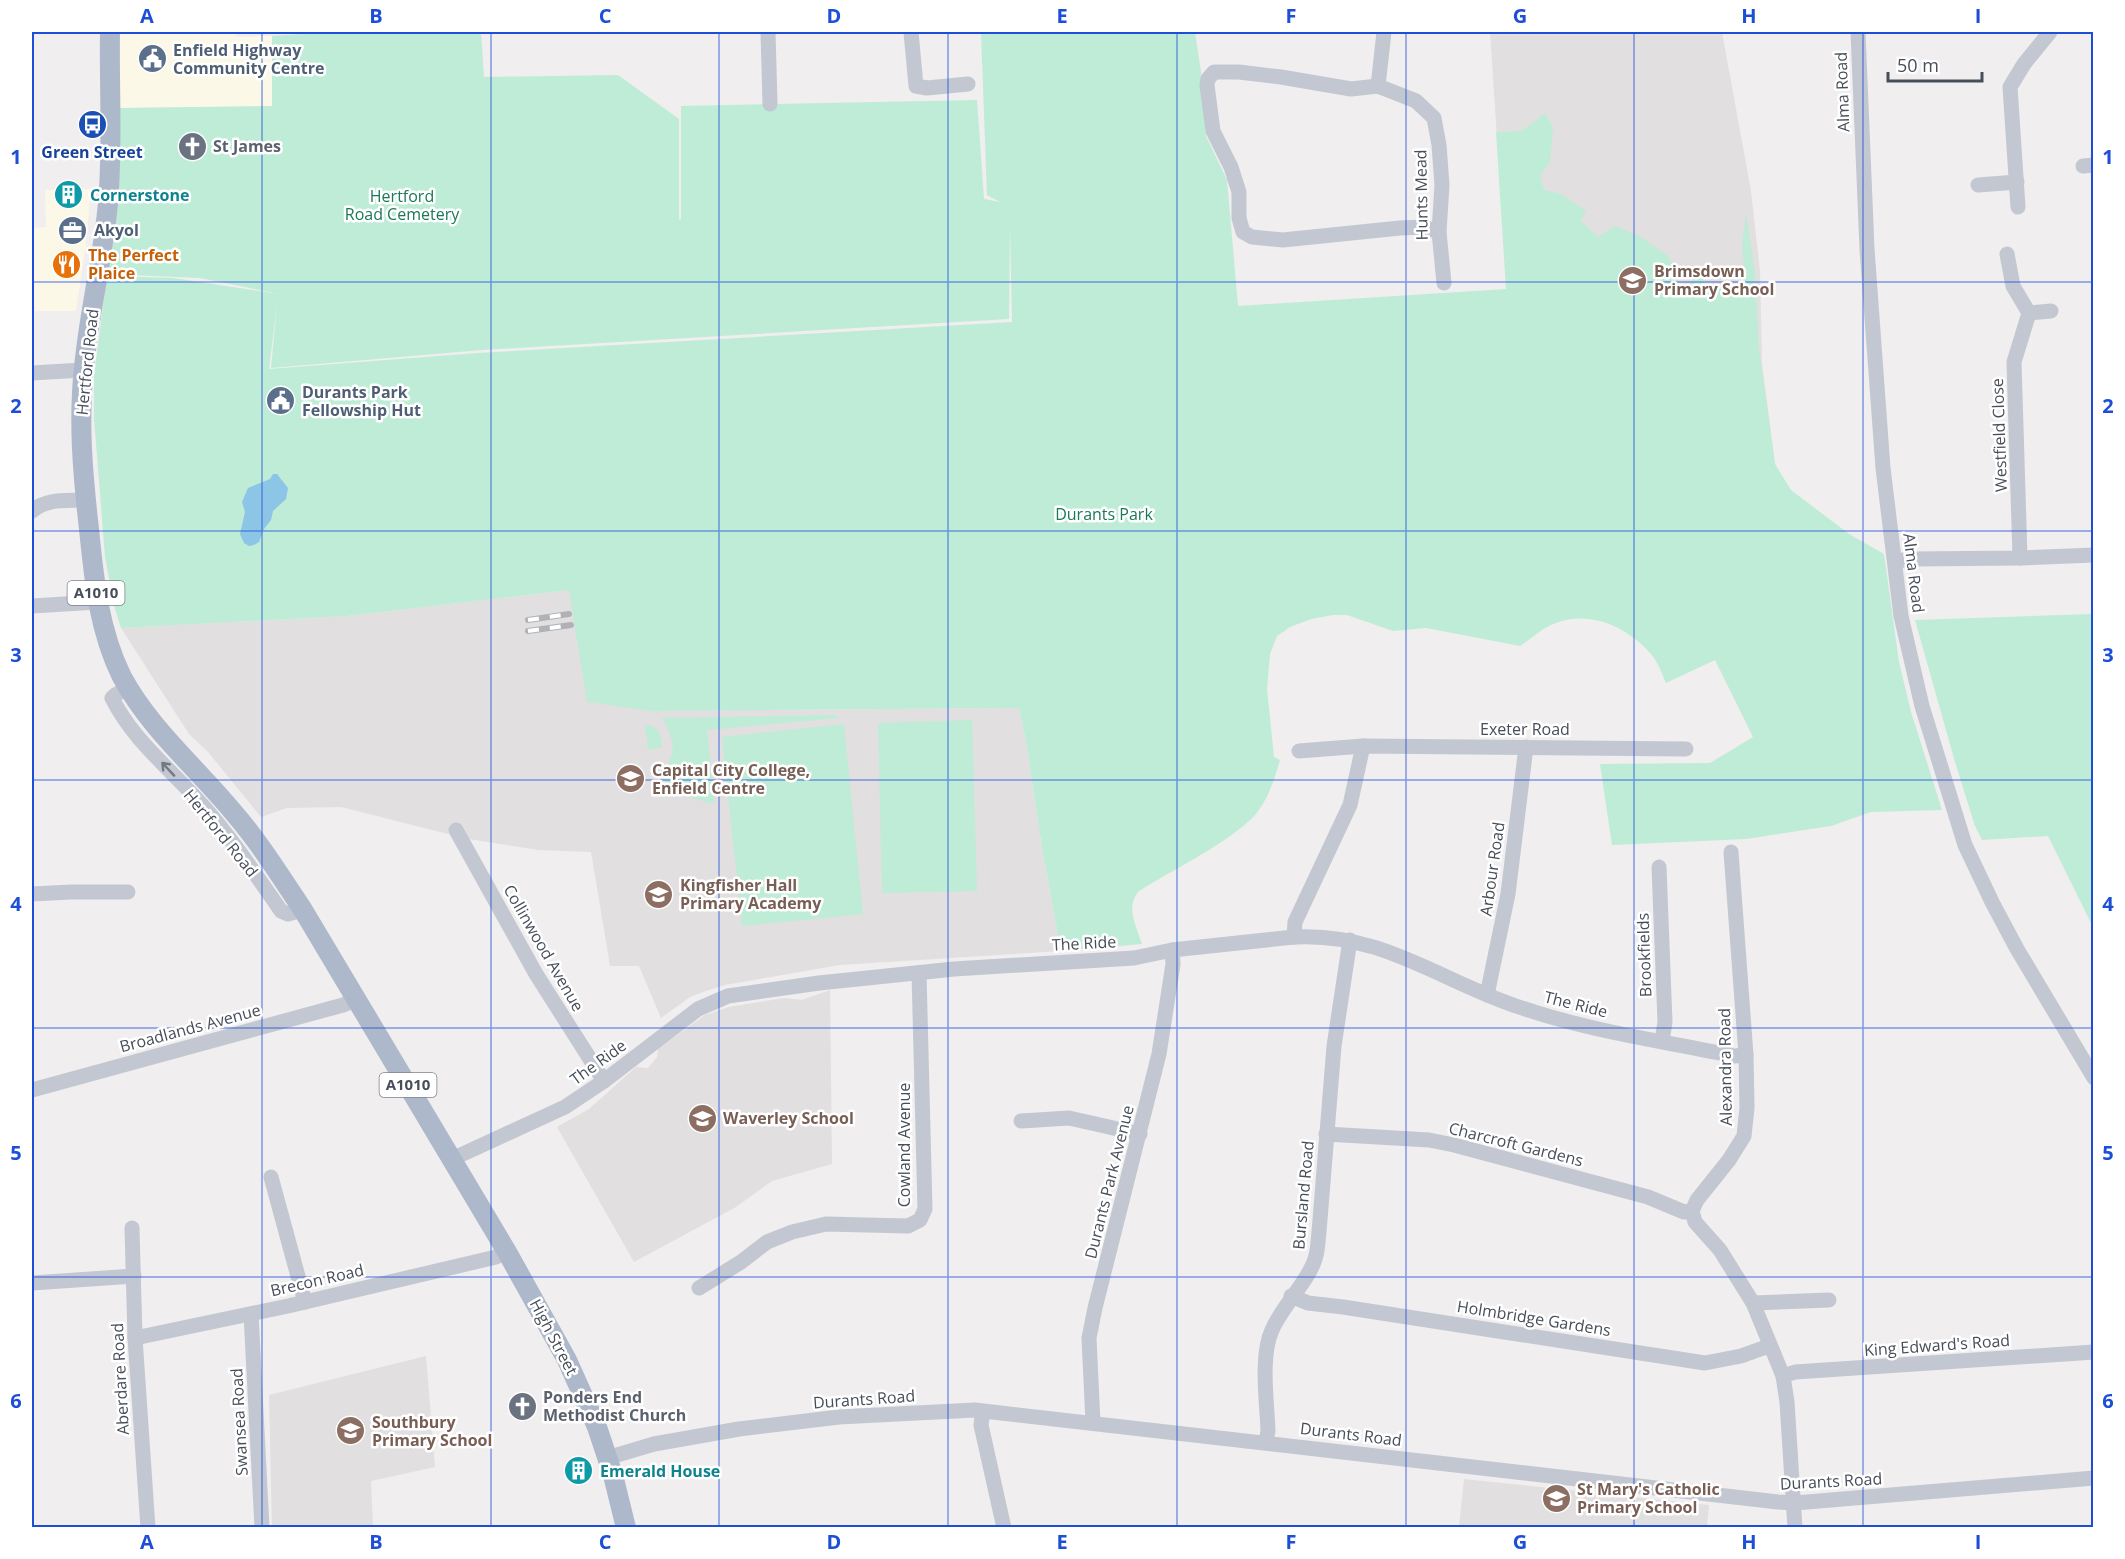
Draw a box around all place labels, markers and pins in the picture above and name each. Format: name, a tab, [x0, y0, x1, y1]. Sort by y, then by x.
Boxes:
place label: Enfield Highway Community Centre	[173, 39, 324, 79]
public building icon: Enfield Highway Community Centre	[136, 43, 168, 75]
bus stop icon: Green Street	[76, 108, 108, 140]
church icon: St James	[176, 130, 208, 162]
place label: St James	[213, 135, 281, 157]
place label: Green Street	[41, 141, 143, 163]
building icon: Cornerstone	[53, 179, 85, 211]
place label: Cornerstone	[90, 184, 189, 206]
office icon: Akyol	[57, 214, 89, 246]
place label: Akyol	[94, 219, 139, 241]
place label: The Perfect Plaice	[88, 244, 179, 284]
restaurant icon: The Perfect Plaice	[51, 248, 83, 280]
place label: Brimsdown Primary School	[1654, 260, 1774, 300]
school or university icon: Brimsdown Primary School	[1617, 264, 1649, 296]
place label: Durants Park Fellowship Hut	[302, 381, 421, 421]
public building icon: Durants Park Fellowship Hut	[265, 385, 297, 417]
place label: Capital City College, Enfield Centre	[652, 759, 810, 799]
school or university icon: Capital City College, Enfield Centre	[615, 763, 647, 795]
place label: Kingfisher Hall Primary Academy	[680, 874, 822, 914]
school or university icon: Kingfisher Hall Primary Academy	[643, 878, 675, 910]
school or university icon: Waverley School	[686, 1102, 718, 1134]
place label: Waverley School	[723, 1107, 854, 1129]
place label: Ponders End Methodist Church	[543, 1386, 686, 1426]
church icon: Ponders End Methodist Church	[506, 1390, 538, 1422]
place label: Southbury Primary School	[372, 1411, 492, 1451]
school or university icon: Southbury Primary School	[335, 1415, 367, 1447]
building icon: Emerald House	[563, 1455, 595, 1487]
place label: Emerald House	[600, 1460, 720, 1482]
place label: St Mary's Catholic Primary School	[1577, 1478, 1720, 1518]
school or university icon: St Mary's Catholic Primary School	[1540, 1482, 1572, 1514]

